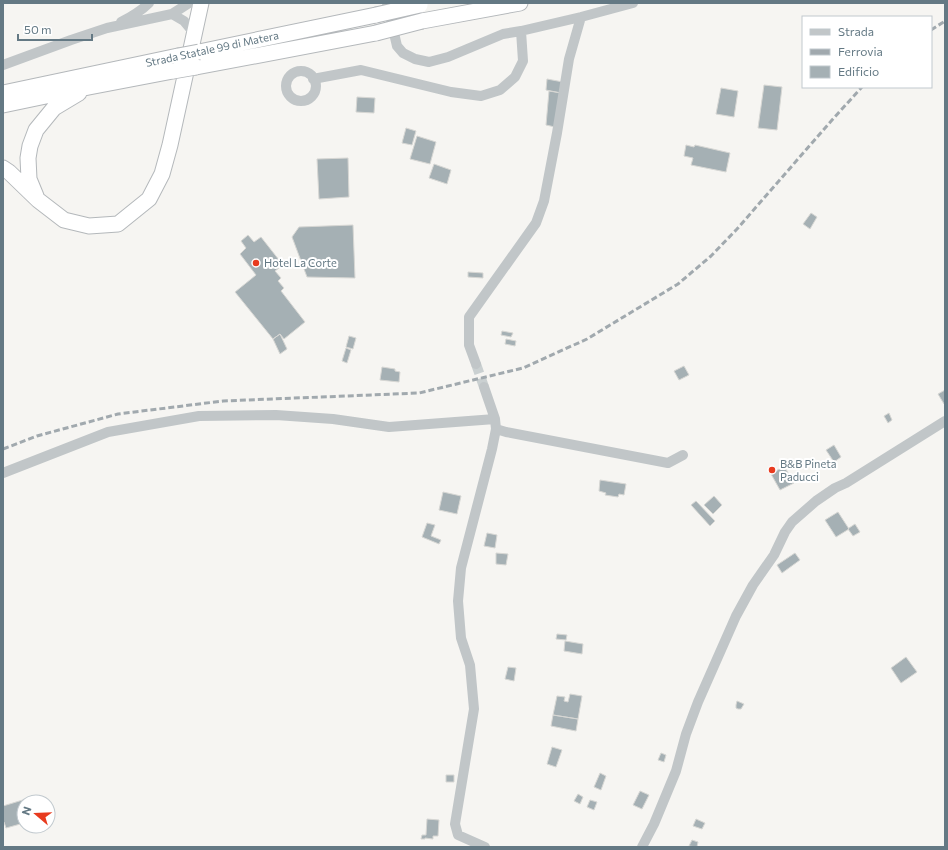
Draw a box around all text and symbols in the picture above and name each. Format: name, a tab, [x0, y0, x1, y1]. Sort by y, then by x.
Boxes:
scale bar	[18, 16, 92, 42]
legend	[802, 16, 932, 88]
text: 50 m	[24, 22, 52, 36]
text: Strada	[838, 24, 874, 38]
street label: Strada Statale 99 di Matera	[144, 28, 280, 69]
text: Ferrovia	[838, 44, 883, 58]
text: Edificio	[838, 64, 879, 78]
place label: Hotel La Corte	[264, 256, 337, 269]
marker: Hotel La Corte	[251, 258, 261, 268]
place label: B&B Pineta Paducci	[780, 457, 836, 483]
marker: B&B Pineta Paducci	[767, 465, 777, 475]
north arrow	[16, 794, 56, 834]
text: N	[19, 805, 34, 817]

